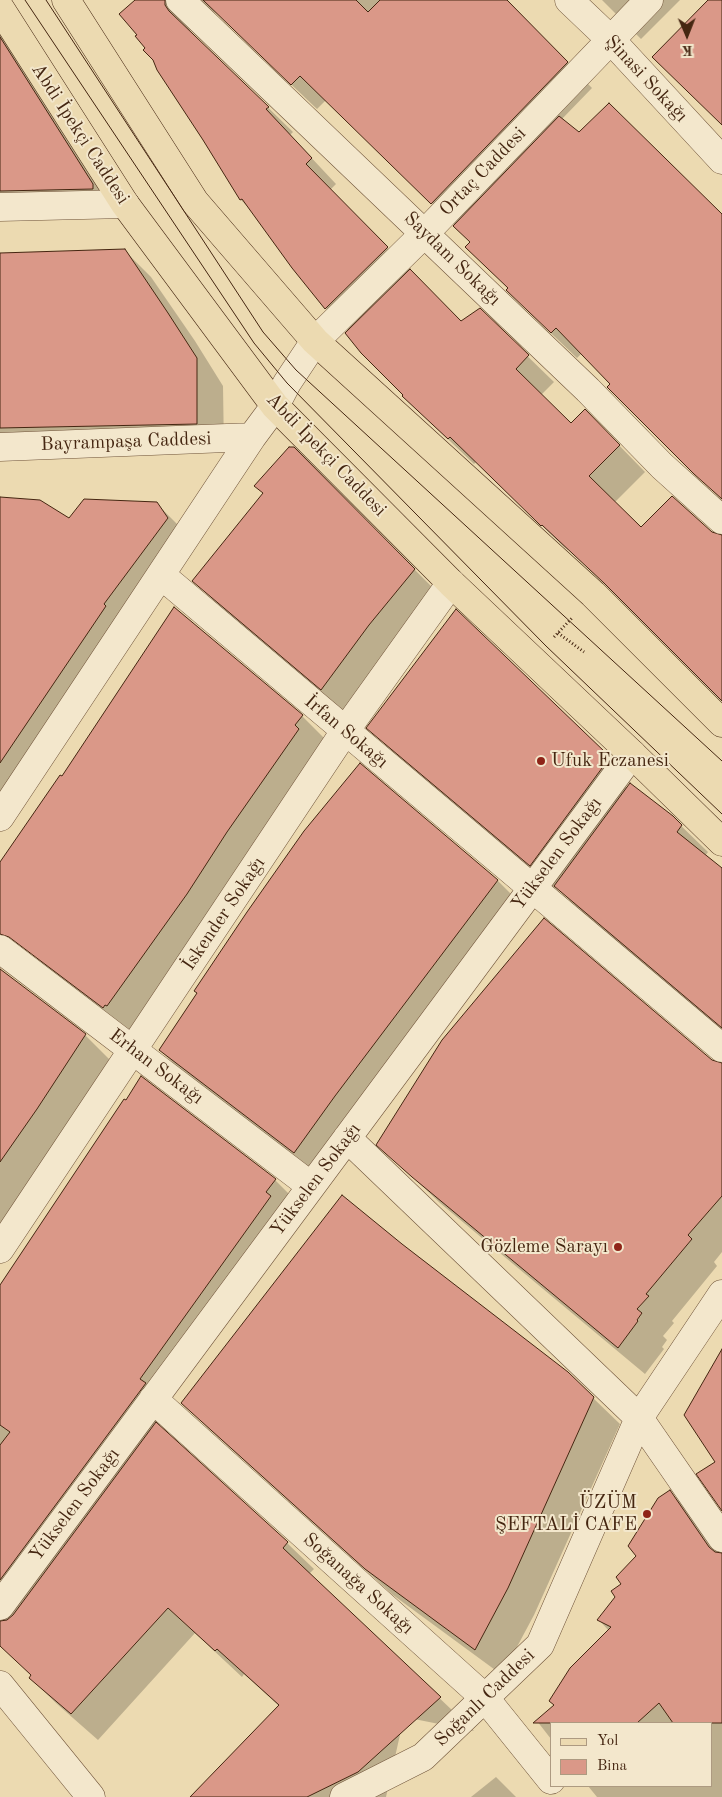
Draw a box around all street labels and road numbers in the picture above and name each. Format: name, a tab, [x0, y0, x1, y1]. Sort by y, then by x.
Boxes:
street label: Şinasi Sokağı	[600, 31, 692, 127]
street label: Abdi İpekçi Caddesi	[26, 59, 134, 209]
street label: Ortaç Caddesi	[435, 123, 531, 221]
street label: Saydam Sokağı	[399, 207, 505, 311]
street label: Abdi İpekçi Caddesi	[261, 388, 391, 522]
street label: Bayrampaşa Caddesi	[40, 428, 212, 456]
street label: İrfan Sokağı	[299, 690, 393, 774]
street label: Yükselen Sokağı	[507, 793, 607, 915]
street label: İskender Sokağı	[178, 853, 270, 975]
street label: Erhan Sokağı	[104, 1024, 208, 1110]
street label: Yükselen Sokağı	[266, 1119, 366, 1241]
street label: Yükselen Sokağı	[25, 1444, 125, 1566]
street label: Soğanağa Sokağı	[298, 1528, 418, 1640]
street label: Soğanlı Caddesi	[430, 1644, 540, 1752]

